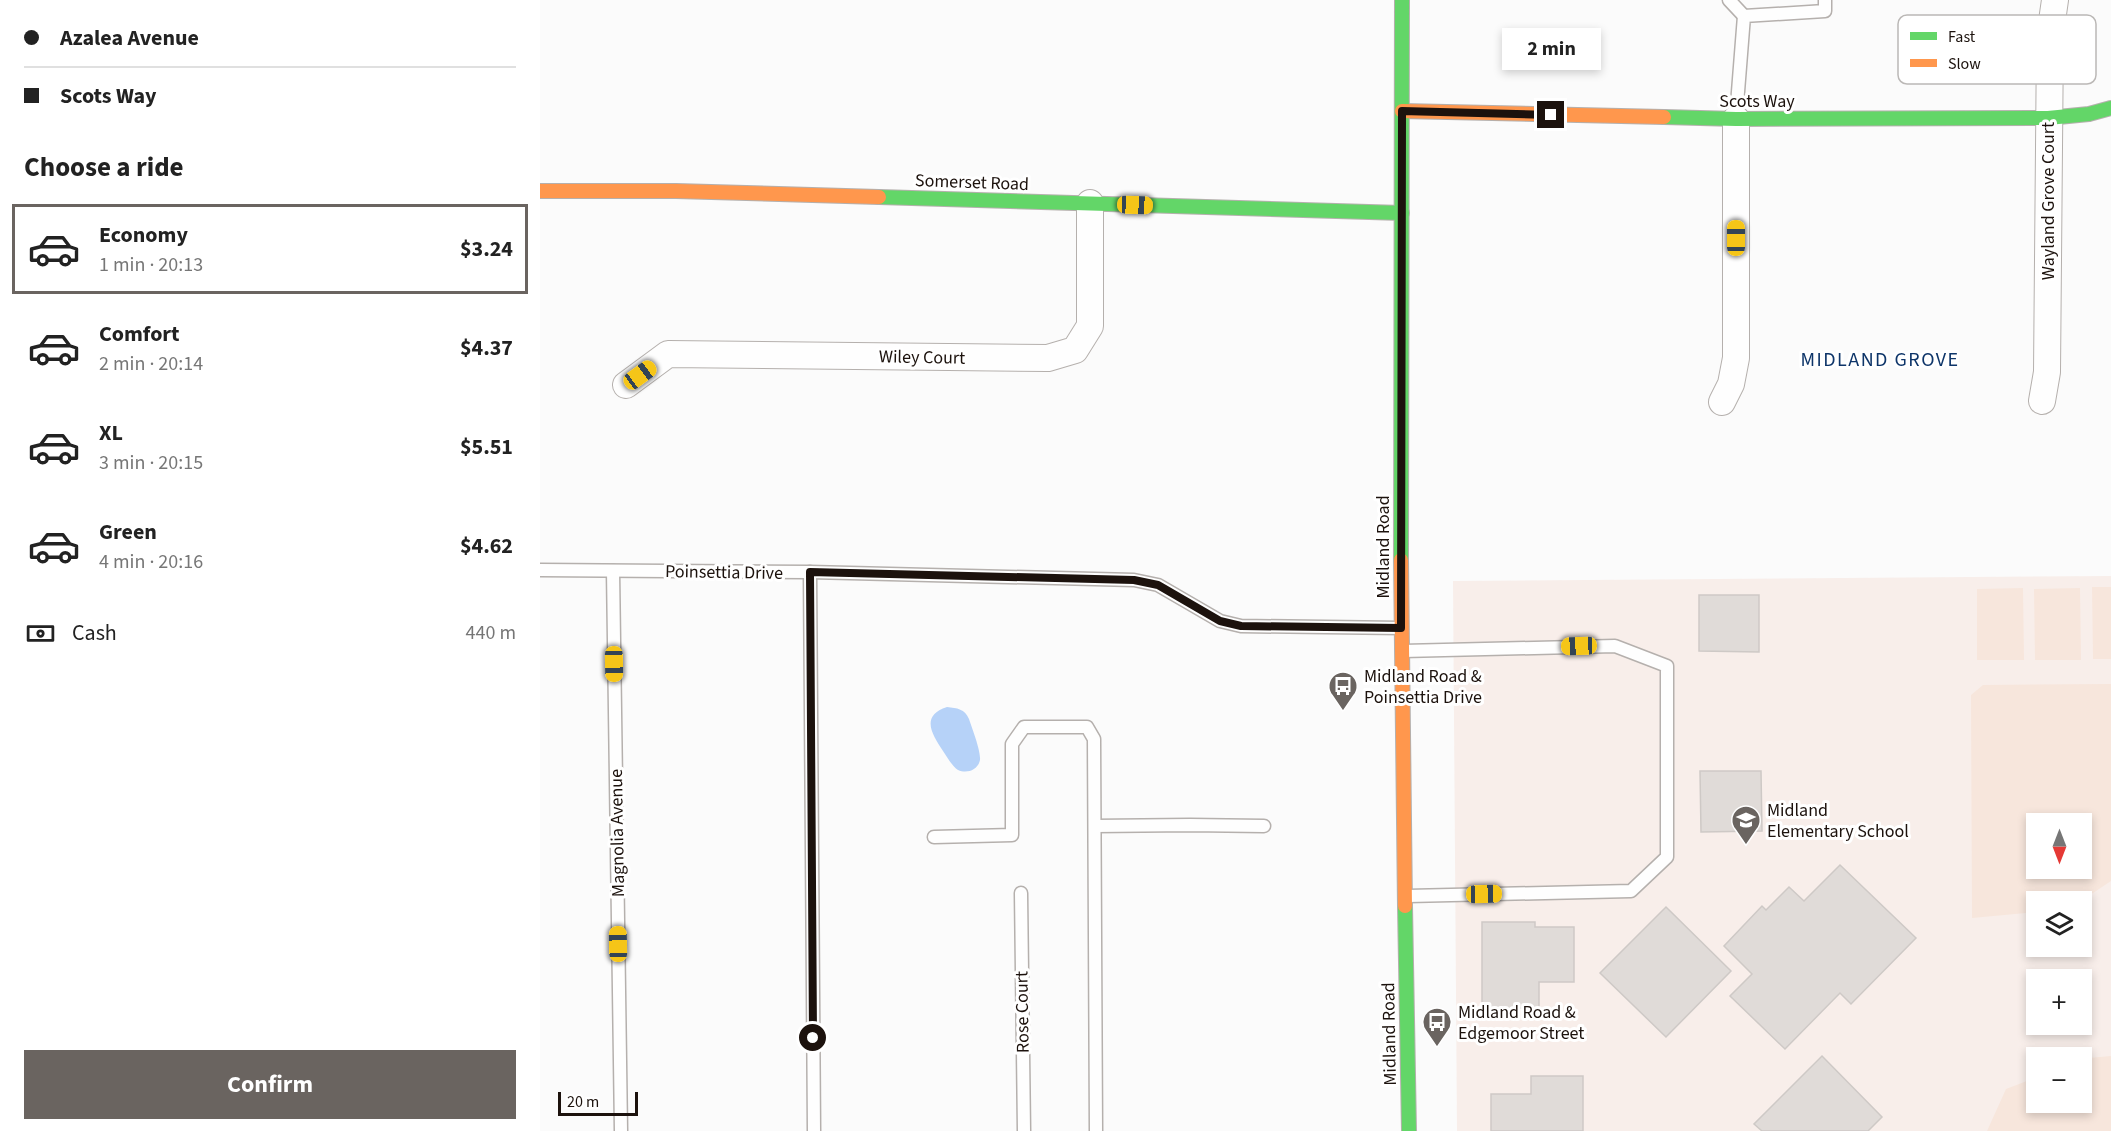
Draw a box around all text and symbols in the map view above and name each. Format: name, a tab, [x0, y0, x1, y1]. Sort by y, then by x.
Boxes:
legend	[1898, 15, 2096, 84]
text: Azalea Avenue	[60, 22, 199, 54]
text: Fast	[1948, 26, 1976, 48]
callout: 2 min	[1502, 28, 1600, 70]
text: 2 min	[1527, 35, 1576, 63]
text: Slow	[1948, 53, 1981, 75]
text: Scots Way	[60, 80, 157, 112]
street label: Scots Way	[1719, 89, 1795, 114]
route end	[1537, 101, 1564, 128]
street label: Wayland Grove Court	[2036, 122, 2061, 280]
text: Choose a ride	[24, 148, 184, 187]
street label: Somerset Road	[915, 168, 1029, 197]
car	[1117, 195, 1153, 215]
text: Economy	[99, 219, 188, 251]
car	[1727, 220, 1745, 256]
icon: car	[27, 222, 81, 276]
text: $3.24	[460, 233, 513, 265]
text: 1 min · 20:13	[99, 251, 203, 279]
text: Comfort	[99, 318, 180, 350]
icon: car	[27, 321, 81, 375]
text: $4.37	[460, 332, 513, 364]
street label: Wiley Court	[879, 344, 965, 371]
district label: MIDLAND GROVE	[1800, 346, 1960, 374]
text: 2 min · 20:14	[99, 350, 203, 378]
car	[620, 357, 660, 393]
text: XL	[99, 417, 123, 449]
icon: car	[27, 420, 81, 474]
text: $5.51	[460, 431, 513, 463]
text: 3 min · 20:15	[99, 449, 203, 477]
street label: Midland Road	[1371, 495, 1396, 599]
text: Green	[99, 516, 157, 548]
icon: car	[27, 519, 81, 573]
text: $4.62	[460, 530, 513, 562]
text: 4 min · 20:16	[99, 548, 203, 576]
street label: Poinsettia Drive	[665, 559, 783, 586]
icon: cash	[24, 617, 57, 650]
text: Cash	[72, 617, 117, 649]
text: 440 m	[466, 619, 516, 647]
car	[1561, 636, 1597, 656]
car	[605, 646, 623, 682]
place label: Midland Road & Poinsettia Drive	[1364, 664, 1482, 710]
bus stop icon: Midland Road & Poinsettia Drive	[1327, 670, 1359, 712]
street label: Magnolia Avenue	[604, 769, 631, 897]
place label: Midland Elementary School	[1767, 798, 1909, 844]
school or university icon: Midland Elementary School	[1730, 804, 1762, 846]
north arrow	[2026, 813, 2092, 879]
map controls	[2026, 813, 2092, 1113]
car	[1466, 885, 1502, 903]
button: layers	[2026, 891, 2092, 957]
car	[609, 926, 627, 962]
button: +	[2026, 969, 2092, 1035]
street label: Rose Court	[1009, 971, 1036, 1053]
street label: Midland Road	[1376, 982, 1403, 1086]
place label: Midland Road & Edgemoor Street	[1458, 1000, 1584, 1046]
bus stop icon: Midland Road & Edgemoor Street	[1421, 1006, 1453, 1048]
route start	[799, 1024, 826, 1051]
button: −	[2026, 1047, 2092, 1113]
button: Confirm	[24, 1050, 516, 1119]
scale bar	[558, 1089, 638, 1116]
text: 20 m	[567, 1091, 599, 1113]

